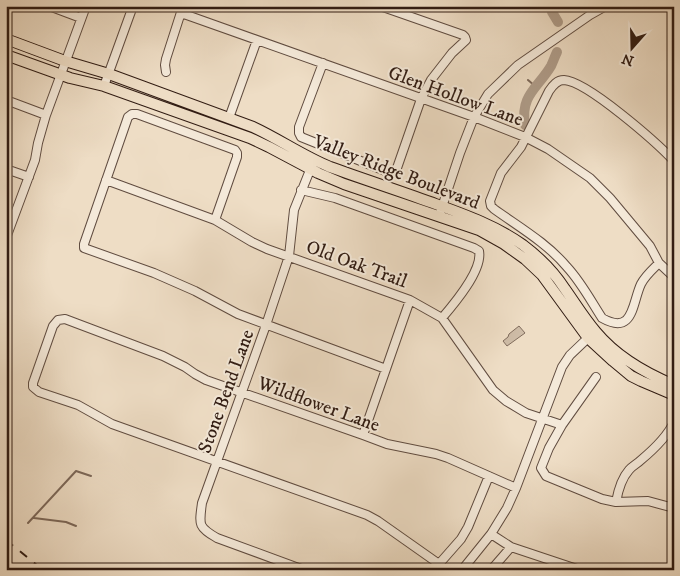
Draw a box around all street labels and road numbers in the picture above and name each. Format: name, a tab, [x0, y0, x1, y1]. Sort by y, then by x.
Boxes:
street label: Glen Hollow Lane	[385, 61, 526, 132]
street label: Valley Ridge Boulevard	[309, 130, 483, 215]
street label: Old Oak Trail	[303, 236, 410, 293]
street label: Stone Bend Lane	[193, 326, 259, 456]
street label: Wildflower Lane	[253, 371, 383, 437]

